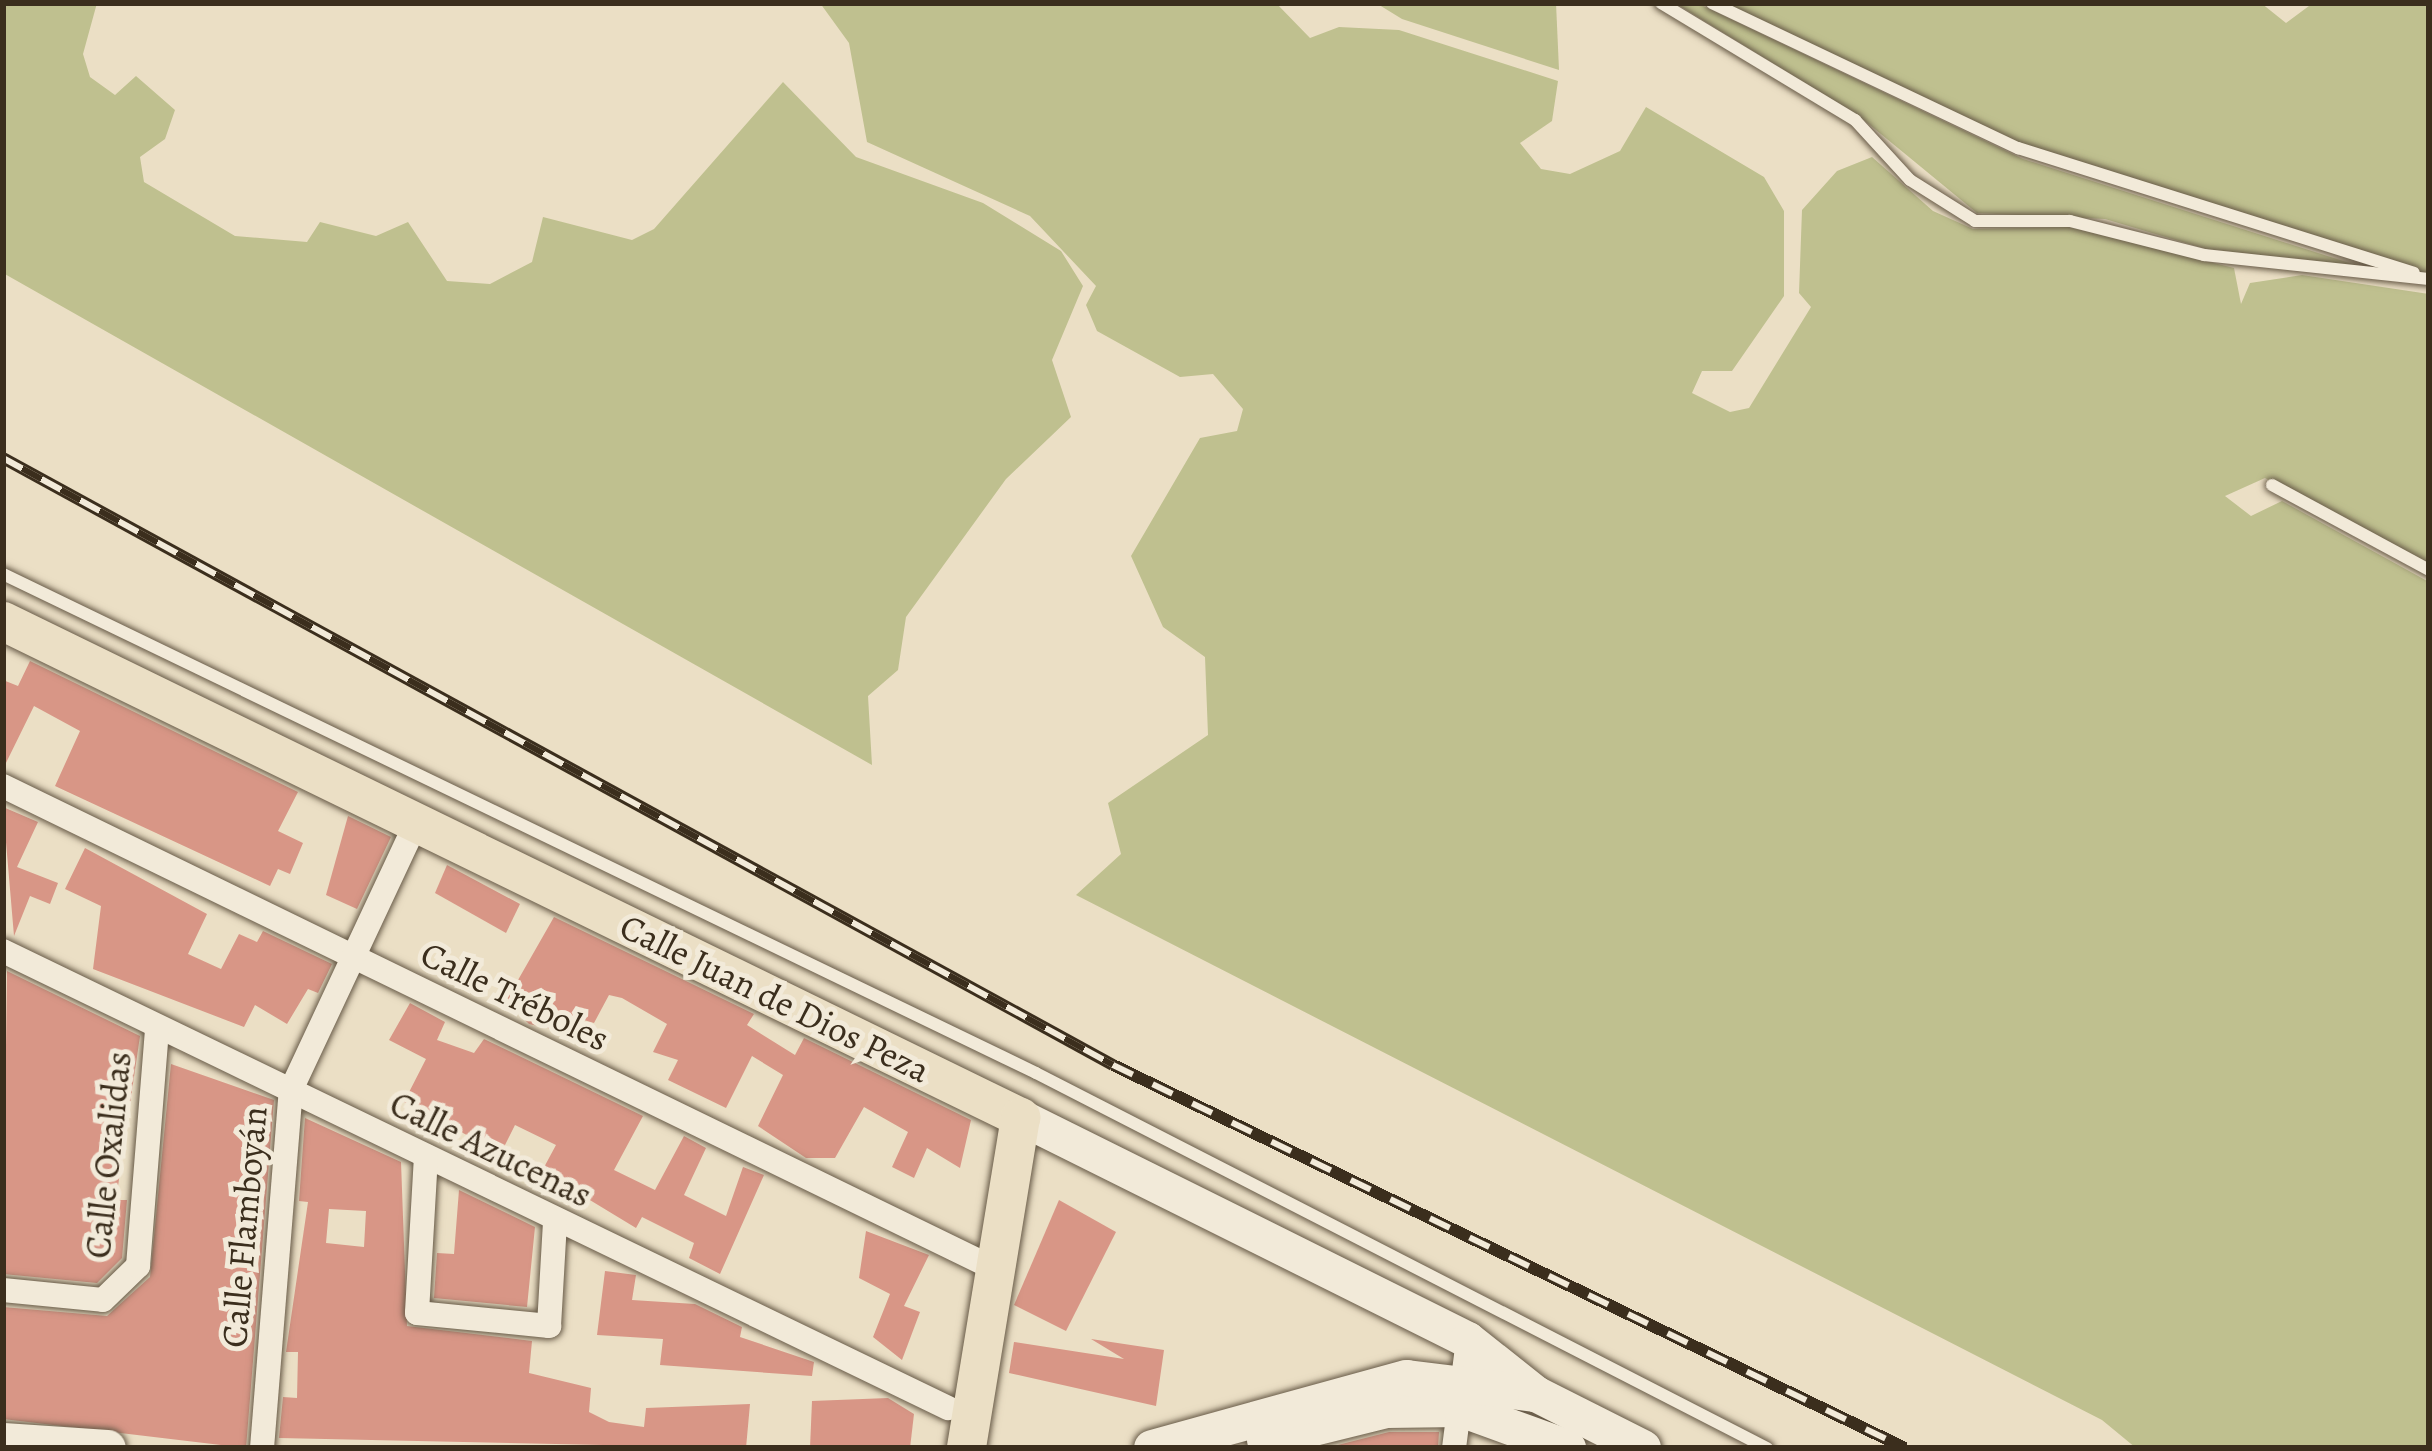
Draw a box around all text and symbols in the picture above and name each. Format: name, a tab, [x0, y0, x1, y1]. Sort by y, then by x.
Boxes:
street label: Calle Juan de Dios Peza	[613, 904, 937, 1092]
street label: Calle Tréboles	[414, 932, 616, 1060]
street label: Calle Oxalidas	[76, 1049, 140, 1261]
street label: Calle Azucenas	[383, 1082, 599, 1216]
street label: Calle Flamboyán	[212, 1105, 276, 1349]

